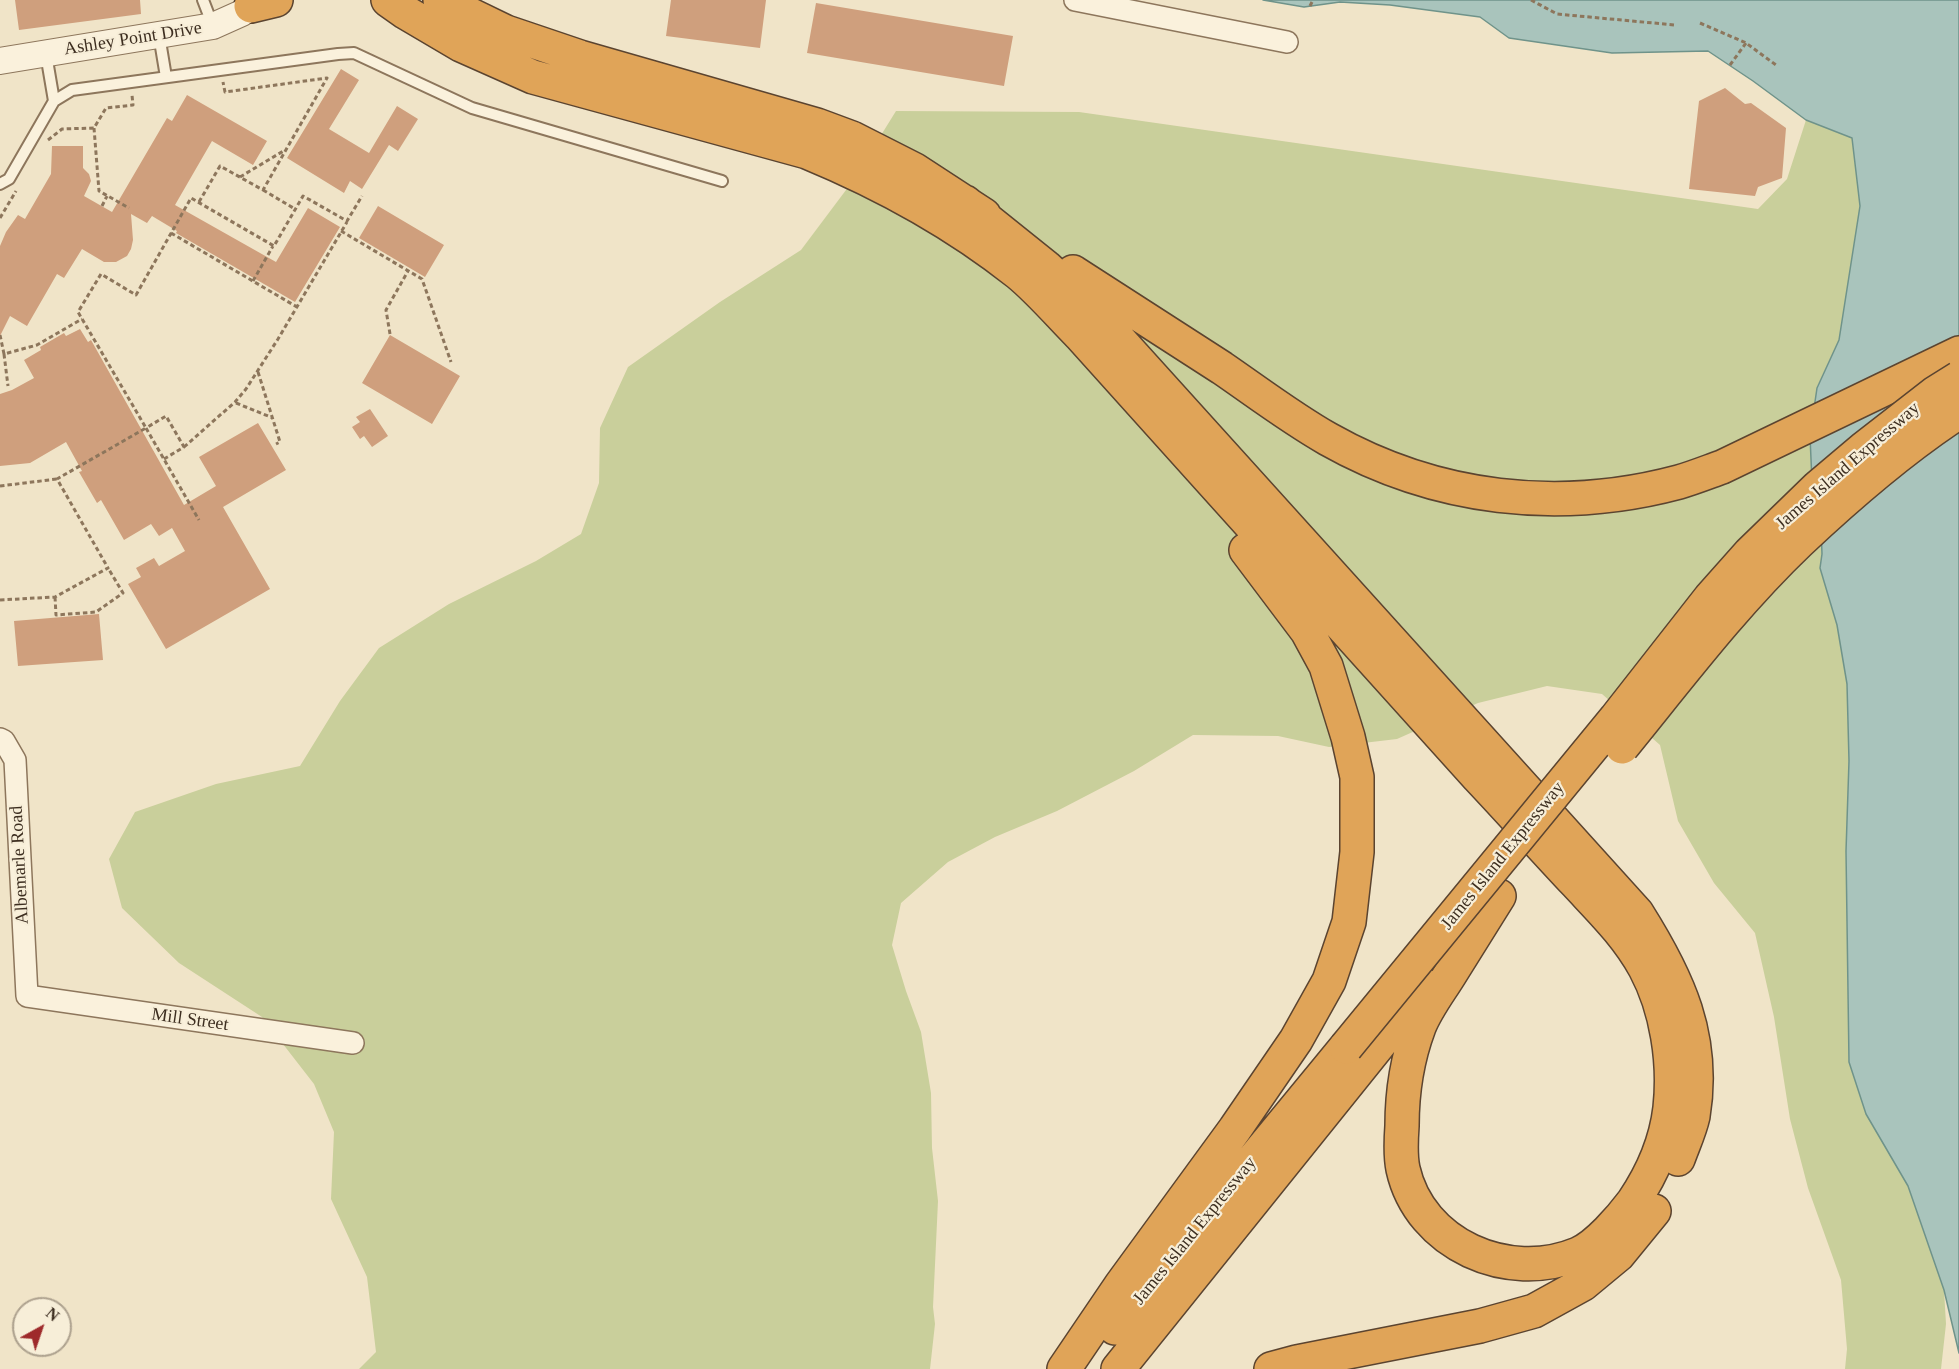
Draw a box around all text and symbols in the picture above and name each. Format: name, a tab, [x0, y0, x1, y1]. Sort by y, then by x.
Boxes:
street label: Ashley Point Drive	[63, 17, 203, 61]
street label: James Island Expressway	[1771, 398, 1925, 534]
street label: James Island Expressway	[1437, 778, 1569, 934]
street label: Albemarle Road	[6, 805, 34, 925]
street label: Mill Street	[150, 1004, 230, 1036]
street label: James Island Expressway	[1129, 1153, 1261, 1309]
north arrow	[12, 1297, 72, 1357]
text: N	[43, 1304, 62, 1325]

